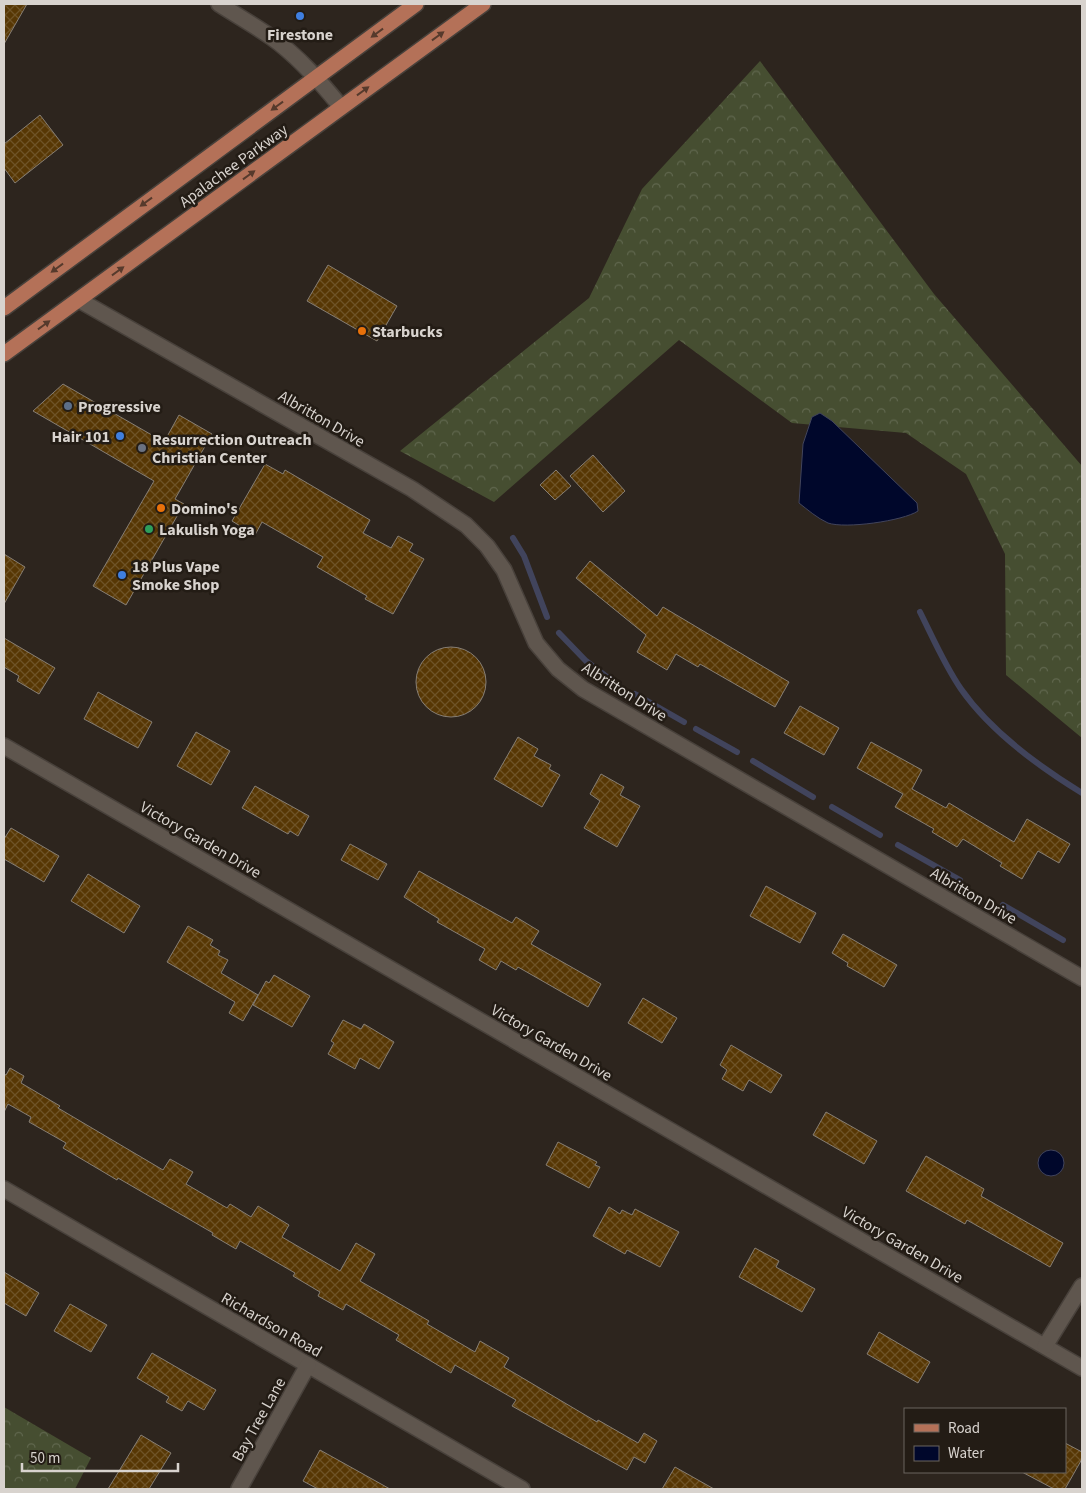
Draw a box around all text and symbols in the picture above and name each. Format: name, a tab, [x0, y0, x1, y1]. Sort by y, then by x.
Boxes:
marker: Firestone	[294, 10, 306, 22]
place label: Firestone	[267, 24, 333, 46]
one-way arrow	[371, 27, 384, 38]
one-way arrow	[432, 32, 445, 42]
one-way arrow	[356, 86, 369, 97]
one-way arrow	[270, 101, 284, 111]
street label: Apalachee Parkway	[175, 119, 293, 213]
one-way arrow	[242, 170, 256, 180]
one-way arrow	[139, 197, 153, 207]
one-way arrow	[51, 262, 64, 273]
one-way arrow	[111, 266, 125, 276]
one-way arrow	[37, 320, 51, 330]
place label: Starbucks	[372, 321, 443, 343]
marker: Starbucks	[356, 325, 368, 337]
street label: Albritton Drive	[274, 385, 369, 453]
place label: Progressive	[78, 396, 161, 418]
marker: Progressive	[62, 400, 74, 412]
place label: Hair 101	[51, 426, 110, 448]
place label: Resurrection Outreach Christian Center	[152, 429, 312, 469]
marker: Hair 101	[114, 430, 126, 442]
marker: Resurrection Outreach Christian Center	[136, 442, 148, 454]
place label: Domino's	[171, 498, 238, 520]
marker: Domino's	[155, 502, 167, 514]
place label: Lakulish Yoga	[159, 519, 255, 541]
marker: Lakulish Yoga	[143, 523, 155, 535]
place label: 18 Plus Vape Smoke Shop	[132, 556, 220, 596]
marker: 18 Plus Vape Smoke Shop	[116, 569, 128, 581]
street label: Albritton Drive	[578, 657, 671, 727]
street label: Victory Garden Drive	[136, 796, 265, 884]
street label: Albritton Drive	[926, 862, 1021, 930]
street label: Victory Garden Drive	[487, 999, 616, 1087]
street label: Victory Garden Drive	[838, 1201, 967, 1289]
street label: Richardson Road	[217, 1287, 326, 1363]
street label: Bay Tree Lane	[227, 1373, 291, 1465]
legend	[904, 1408, 1066, 1473]
text: Road	[948, 1418, 980, 1439]
scale bar	[22, 1440, 179, 1472]
text: Water	[948, 1443, 985, 1464]
text: 50 m	[30, 1448, 60, 1469]

